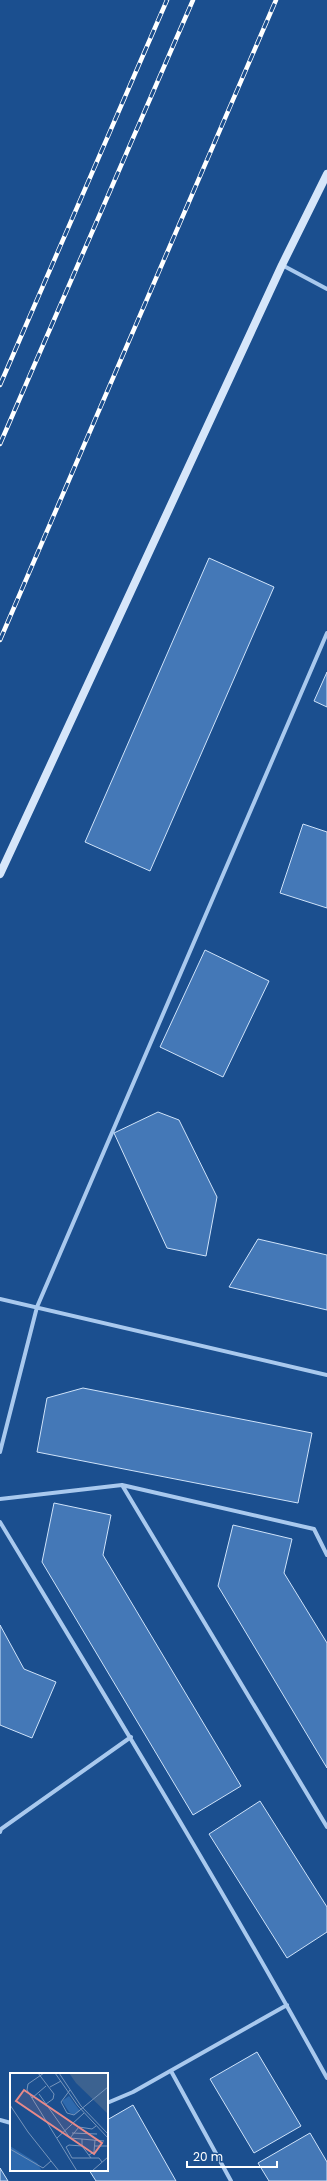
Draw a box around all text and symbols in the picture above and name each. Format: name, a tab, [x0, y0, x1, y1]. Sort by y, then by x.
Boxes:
inset map	[10, 2073, 108, 2171]
scale bar	[187, 2143, 277, 2169]
text: 20 m	[193, 2148, 223, 2165]

